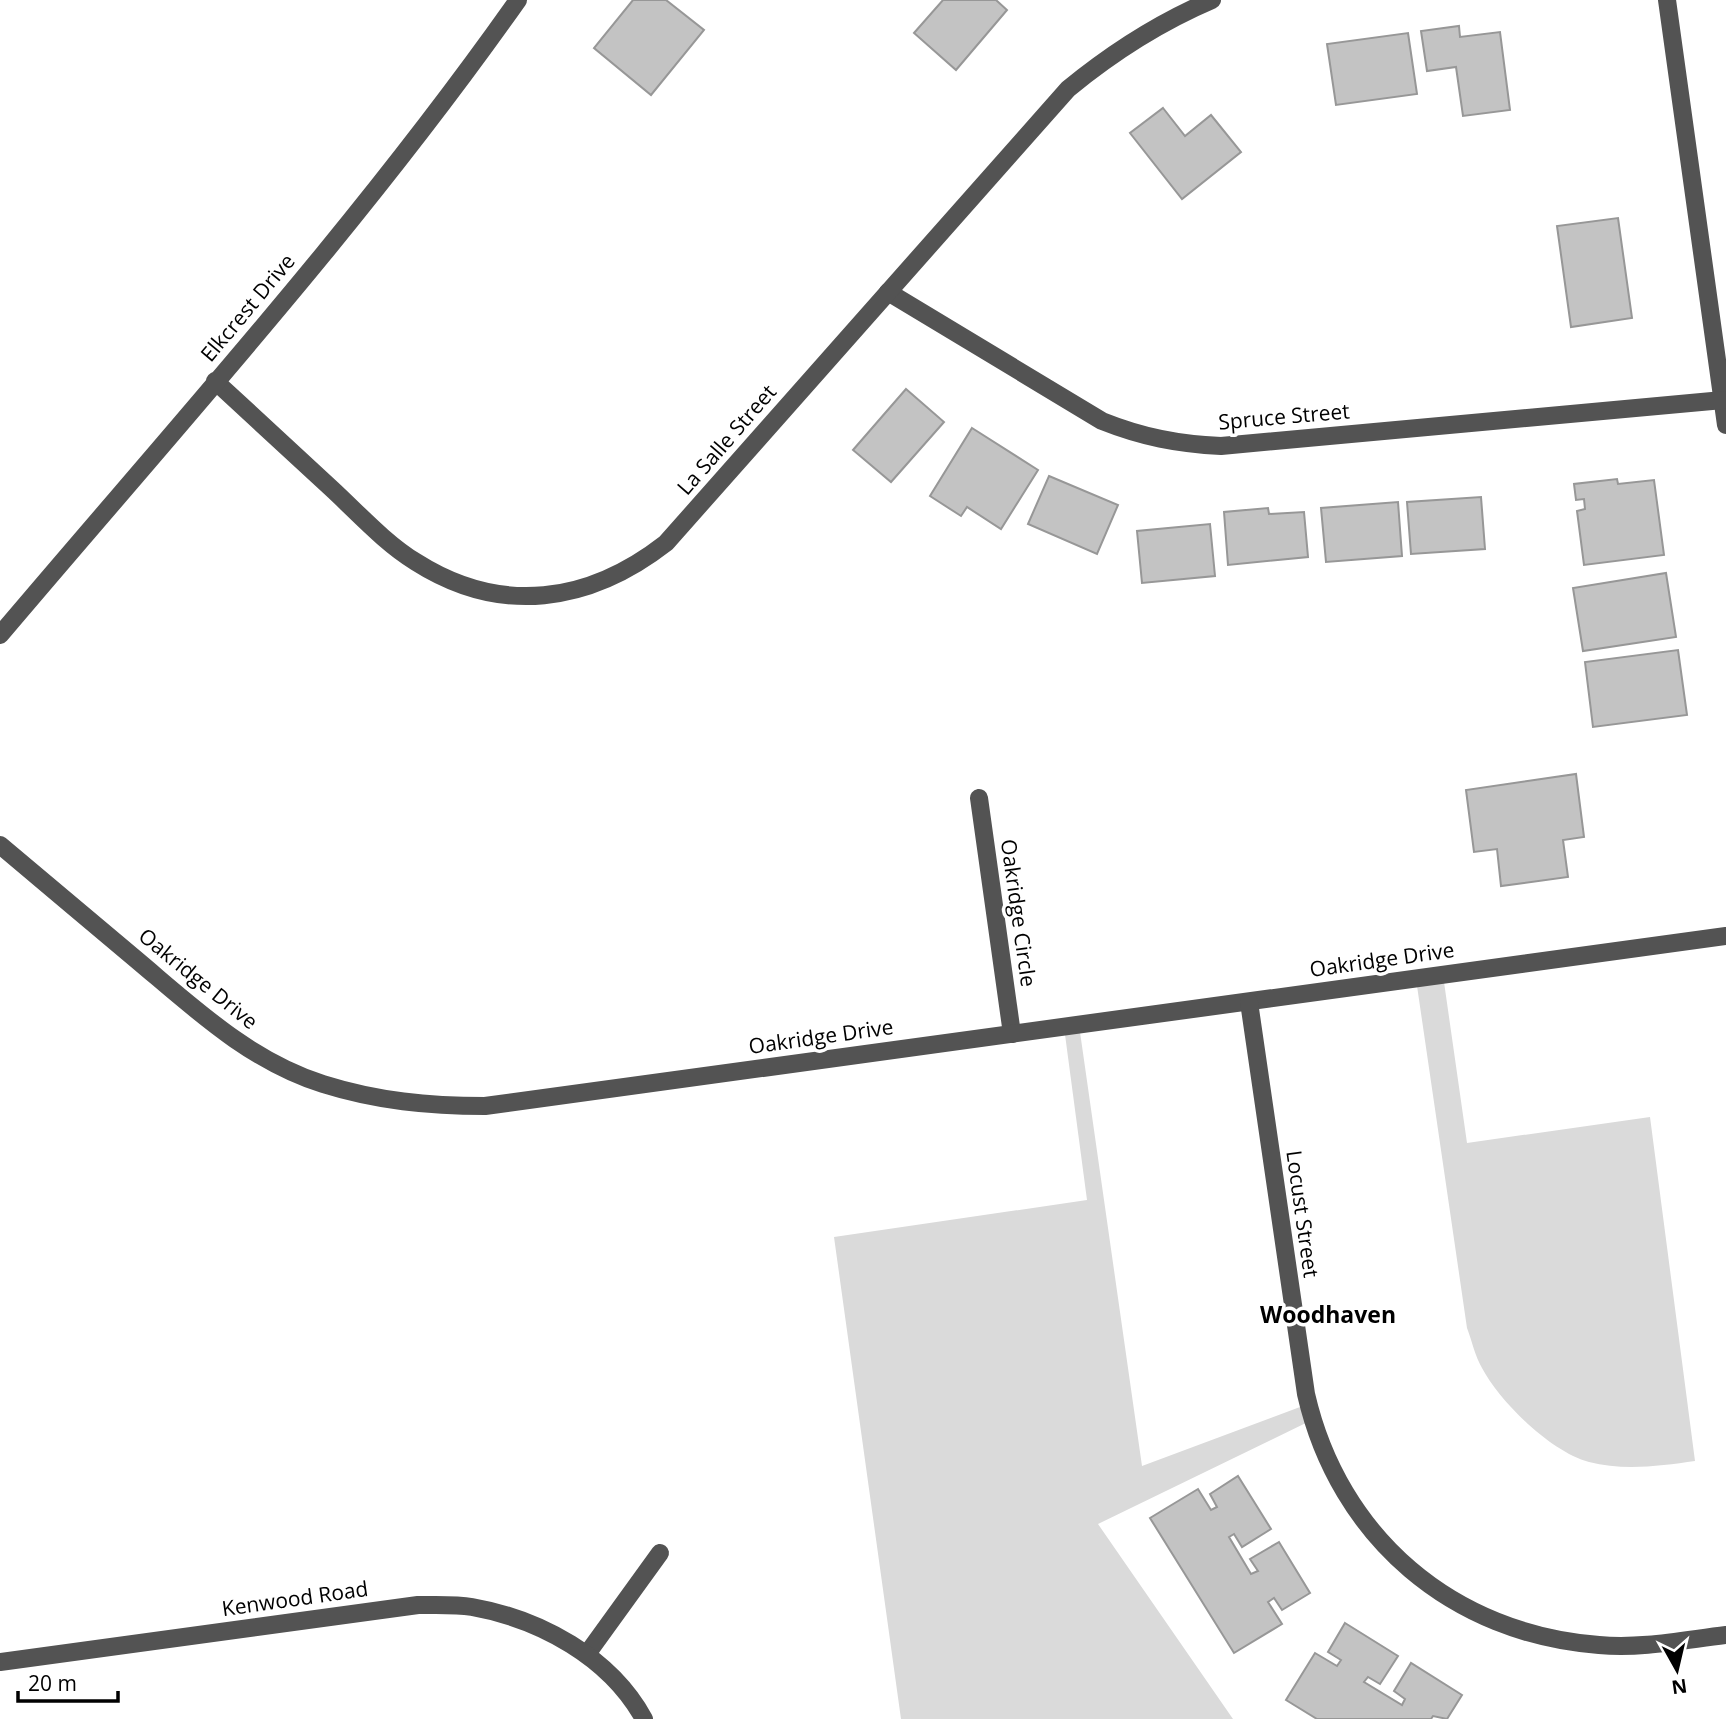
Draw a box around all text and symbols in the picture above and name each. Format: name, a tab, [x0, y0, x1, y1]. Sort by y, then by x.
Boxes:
street label: Elkcrest Drive	[194, 247, 301, 367]
street label: La Salle Street	[670, 378, 782, 501]
street label: Spruce Street	[1217, 396, 1351, 436]
street label: Oakridge Circle	[995, 837, 1043, 988]
street label: Oakridge Drive	[133, 921, 264, 1035]
street label: Oakridge Drive	[1308, 935, 1456, 983]
street label: Oakridge Drive	[747, 1012, 895, 1060]
street label: Locust Street	[1280, 1148, 1326, 1279]
district label: Woodhaven	[1260, 1298, 1396, 1330]
street label: Kenwood Road	[220, 1574, 370, 1622]
north arrow	[1642, 1635, 1712, 1705]
scale bar	[18, 1660, 117, 1704]
text: 20 m	[28, 1669, 77, 1697]
text: N	[1670, 1673, 1689, 1701]

